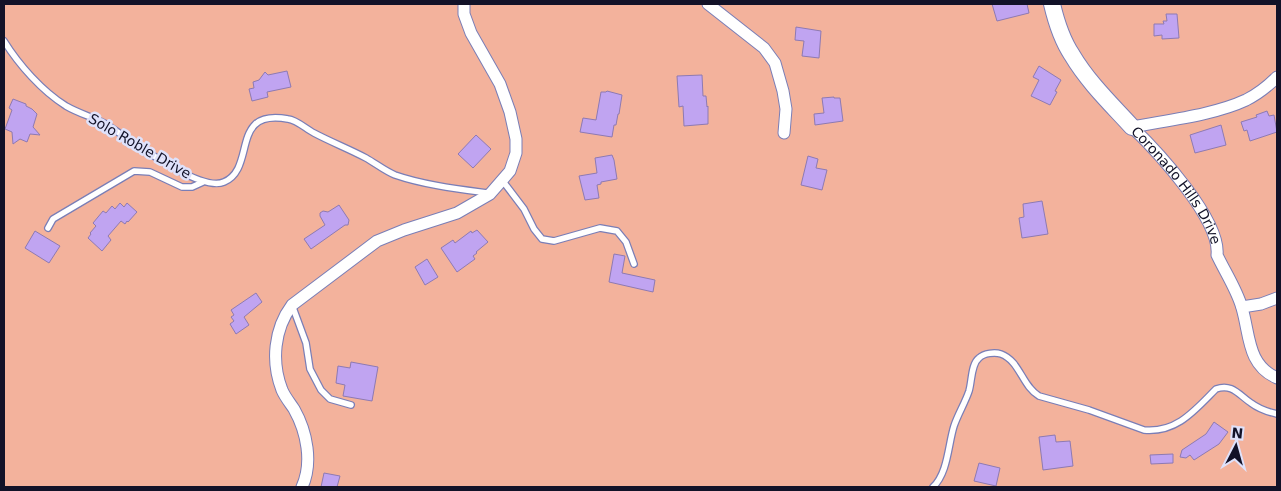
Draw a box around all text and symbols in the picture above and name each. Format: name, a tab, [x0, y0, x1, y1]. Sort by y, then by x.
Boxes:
street label: Solo Roble Drive	[86, 110, 194, 182]
street label: Coronado Hills Drive	[1128, 123, 1224, 246]
north arrow	[1211, 421, 1261, 471]
text: N	[1231, 425, 1244, 442]

